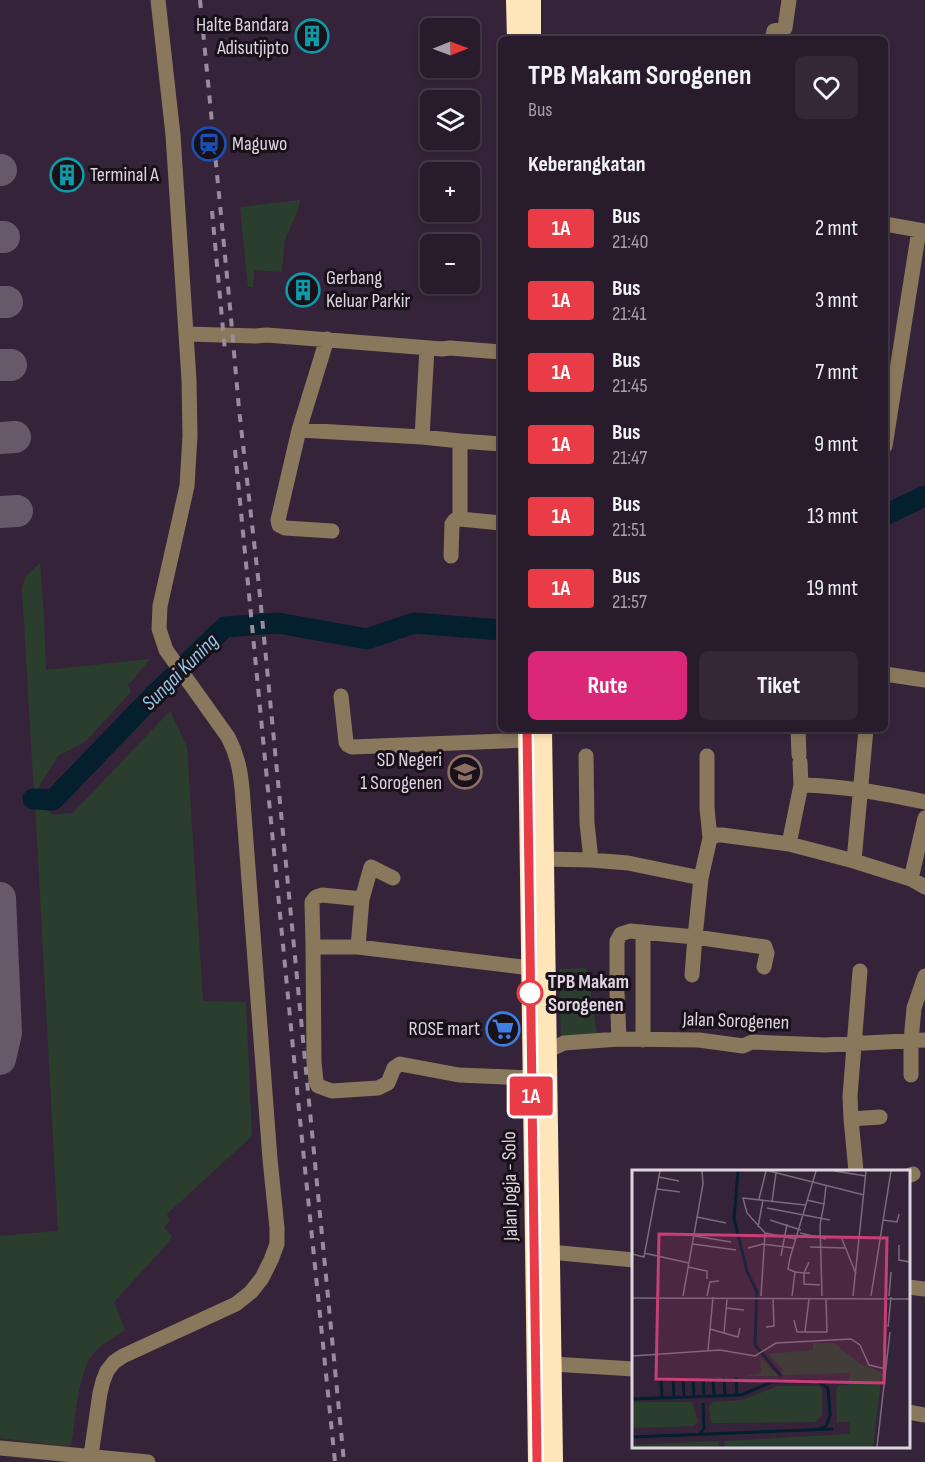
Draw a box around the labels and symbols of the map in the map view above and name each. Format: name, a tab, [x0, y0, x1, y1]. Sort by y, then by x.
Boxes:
place label: Halte Bandara Adisutjipto	[196, 13, 289, 60]
building icon: Halte Bandara Adisutjipto	[294, 18, 330, 54]
north arrow	[420, 18, 480, 78]
station icon: Maguwo	[191, 126, 227, 162]
place label: Maguwo	[232, 132, 287, 156]
building icon: Terminal A	[49, 157, 85, 193]
place label: Terminal A	[90, 163, 159, 187]
place label: Gerbang Keluar Parkir	[326, 266, 410, 313]
building icon: Gerbang Keluar Parkir	[285, 272, 321, 308]
water label: Sungai Kuning	[137, 628, 224, 715]
place label: SD Negeri 1 Sorogenen	[360, 748, 442, 795]
school or university icon: SD Negeri 1 Sorogenen	[447, 754, 483, 790]
place label: TPB Makam Sorogenen	[548, 970, 629, 1017]
marker: TPB Makam Sorogenen	[517, 980, 543, 1006]
street label: Jalan Sorogenen	[681, 1007, 790, 1035]
supermarket icon: ROSE mart	[485, 1011, 521, 1047]
place label: ROSE mart	[409, 1017, 480, 1041]
line badge: 1A	[504, 1076, 558, 1116]
street label: Jalan Jogja - Solo	[497, 1131, 523, 1242]
inset map	[632, 1170, 910, 1447]

